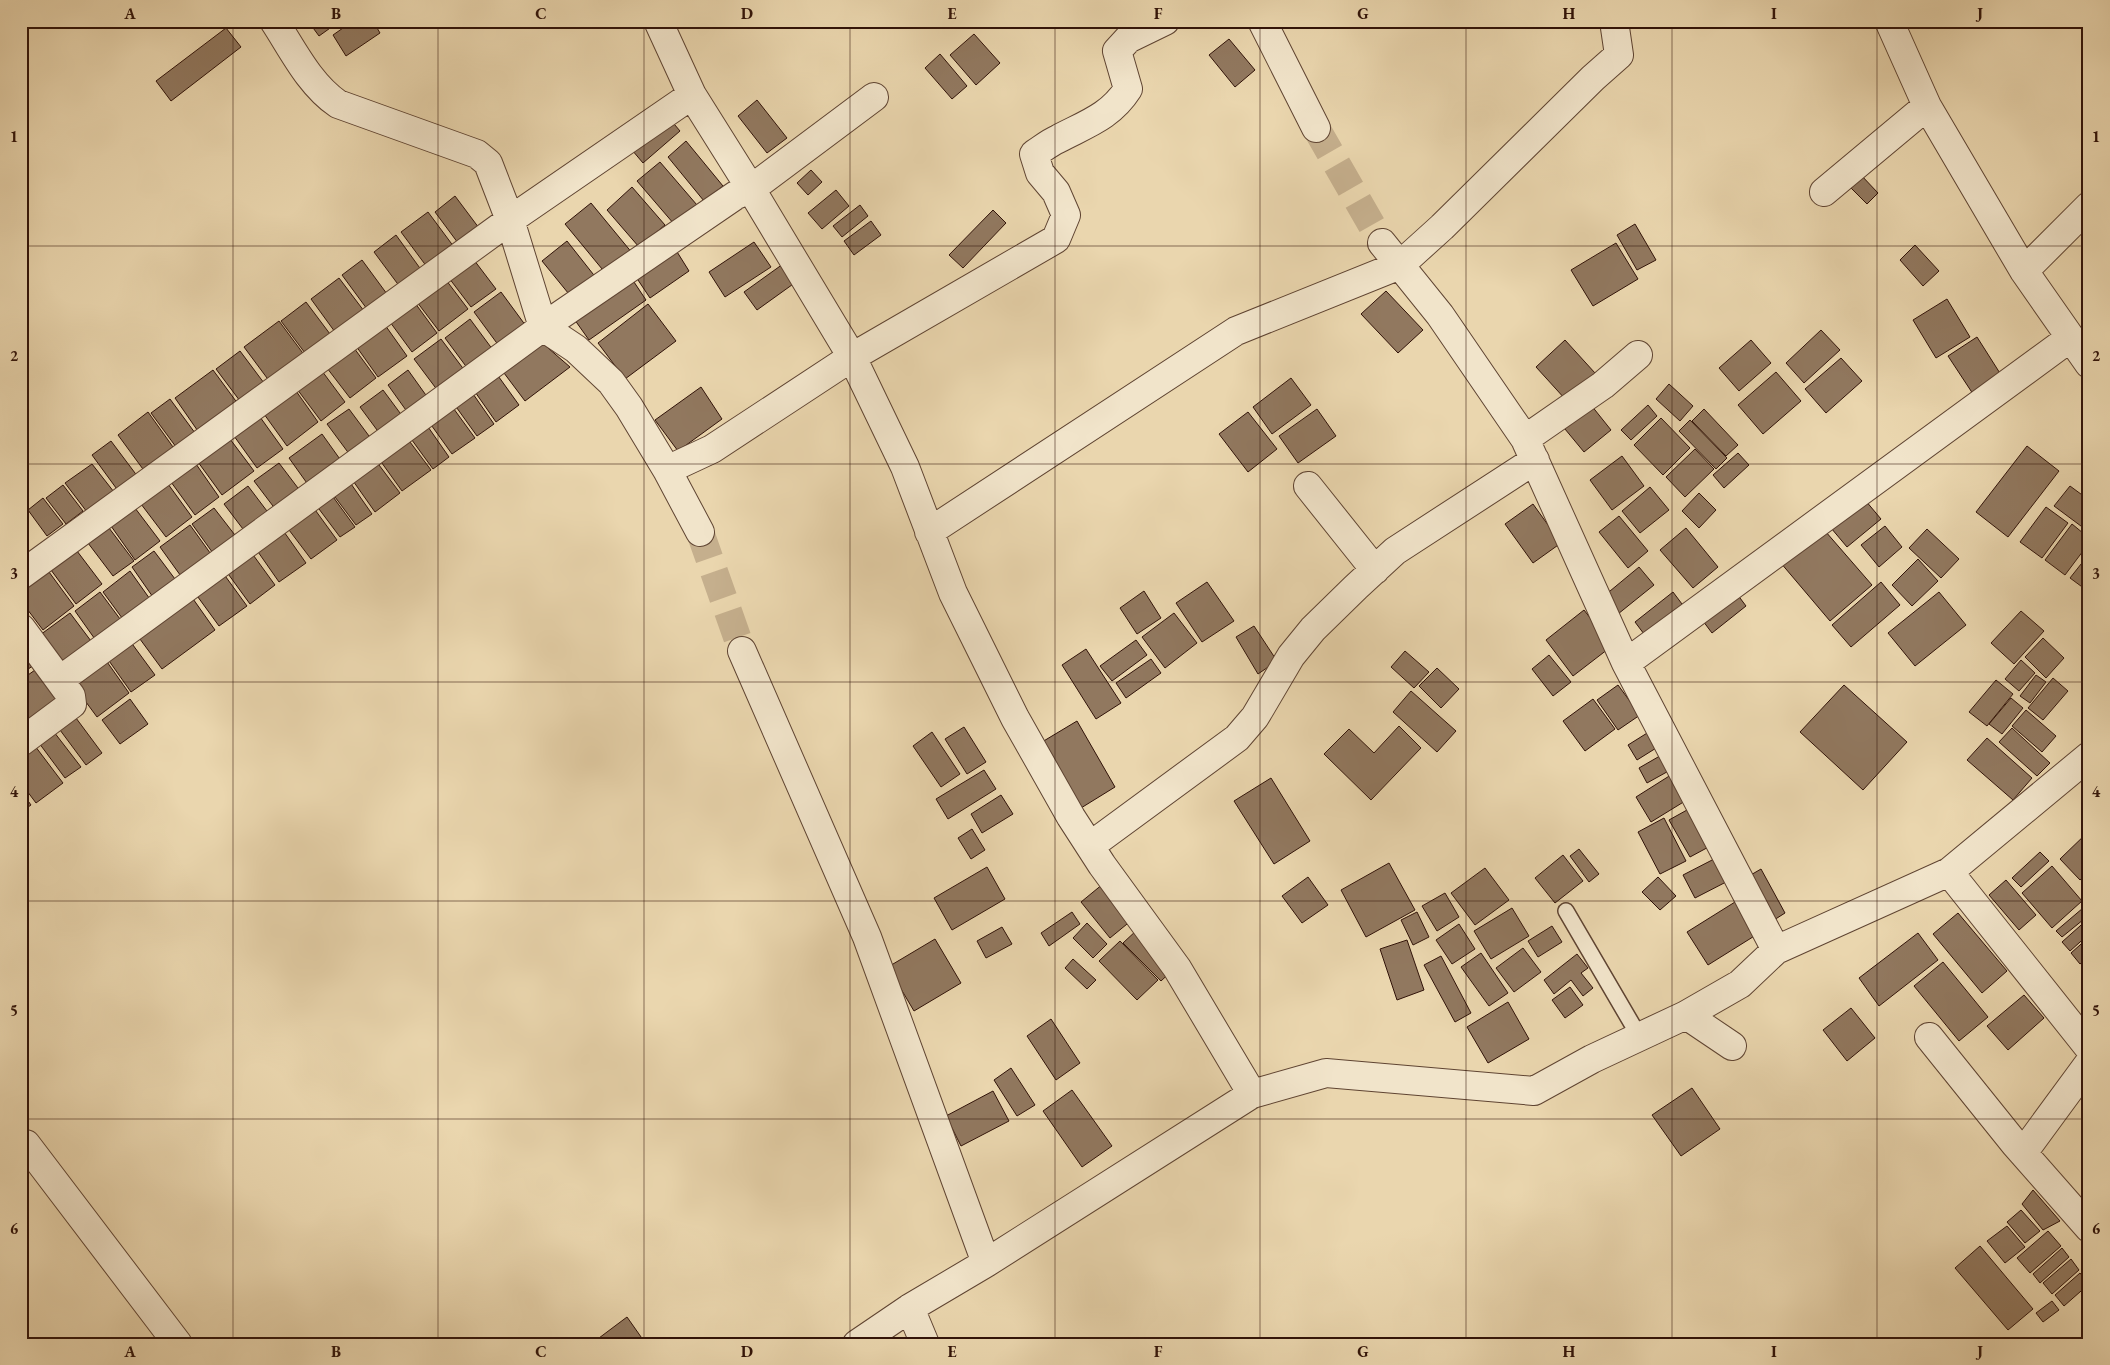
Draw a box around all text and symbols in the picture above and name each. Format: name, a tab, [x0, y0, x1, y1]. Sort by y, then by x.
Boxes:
text: A	[123, 3, 136, 24]
text: B	[331, 3, 341, 24]
text: C	[535, 3, 547, 24]
text: D	[741, 3, 753, 24]
text: E	[947, 3, 957, 24]
text: F	[1154, 3, 1163, 24]
text: G	[1357, 3, 1369, 24]
text: H	[1563, 3, 1576, 24]
text: I	[1771, 3, 1777, 24]
text: J	[1975, 3, 1983, 24]
text: 1	[10, 126, 18, 147]
text: 1	[2092, 126, 2100, 147]
text: 2	[10, 345, 19, 366]
text: 2	[2092, 345, 2101, 366]
text: 3	[10, 563, 18, 584]
text: 3	[2092, 563, 2100, 584]
text: 4	[10, 781, 19, 802]
text: 4	[2092, 781, 2101, 802]
text: 5	[10, 1000, 18, 1021]
text: 5	[2092, 1000, 2100, 1021]
text: 6	[10, 1218, 19, 1239]
text: 6	[2092, 1218, 2101, 1239]
text: A	[123, 1341, 136, 1362]
text: B	[331, 1341, 341, 1362]
text: C	[535, 1341, 547, 1362]
text: D	[741, 1341, 753, 1362]
text: E	[947, 1341, 957, 1362]
text: F	[1154, 1341, 1163, 1362]
text: G	[1357, 1341, 1369, 1362]
text: H	[1563, 1341, 1576, 1362]
text: I	[1771, 1341, 1777, 1362]
text: J	[1975, 1341, 1983, 1362]

